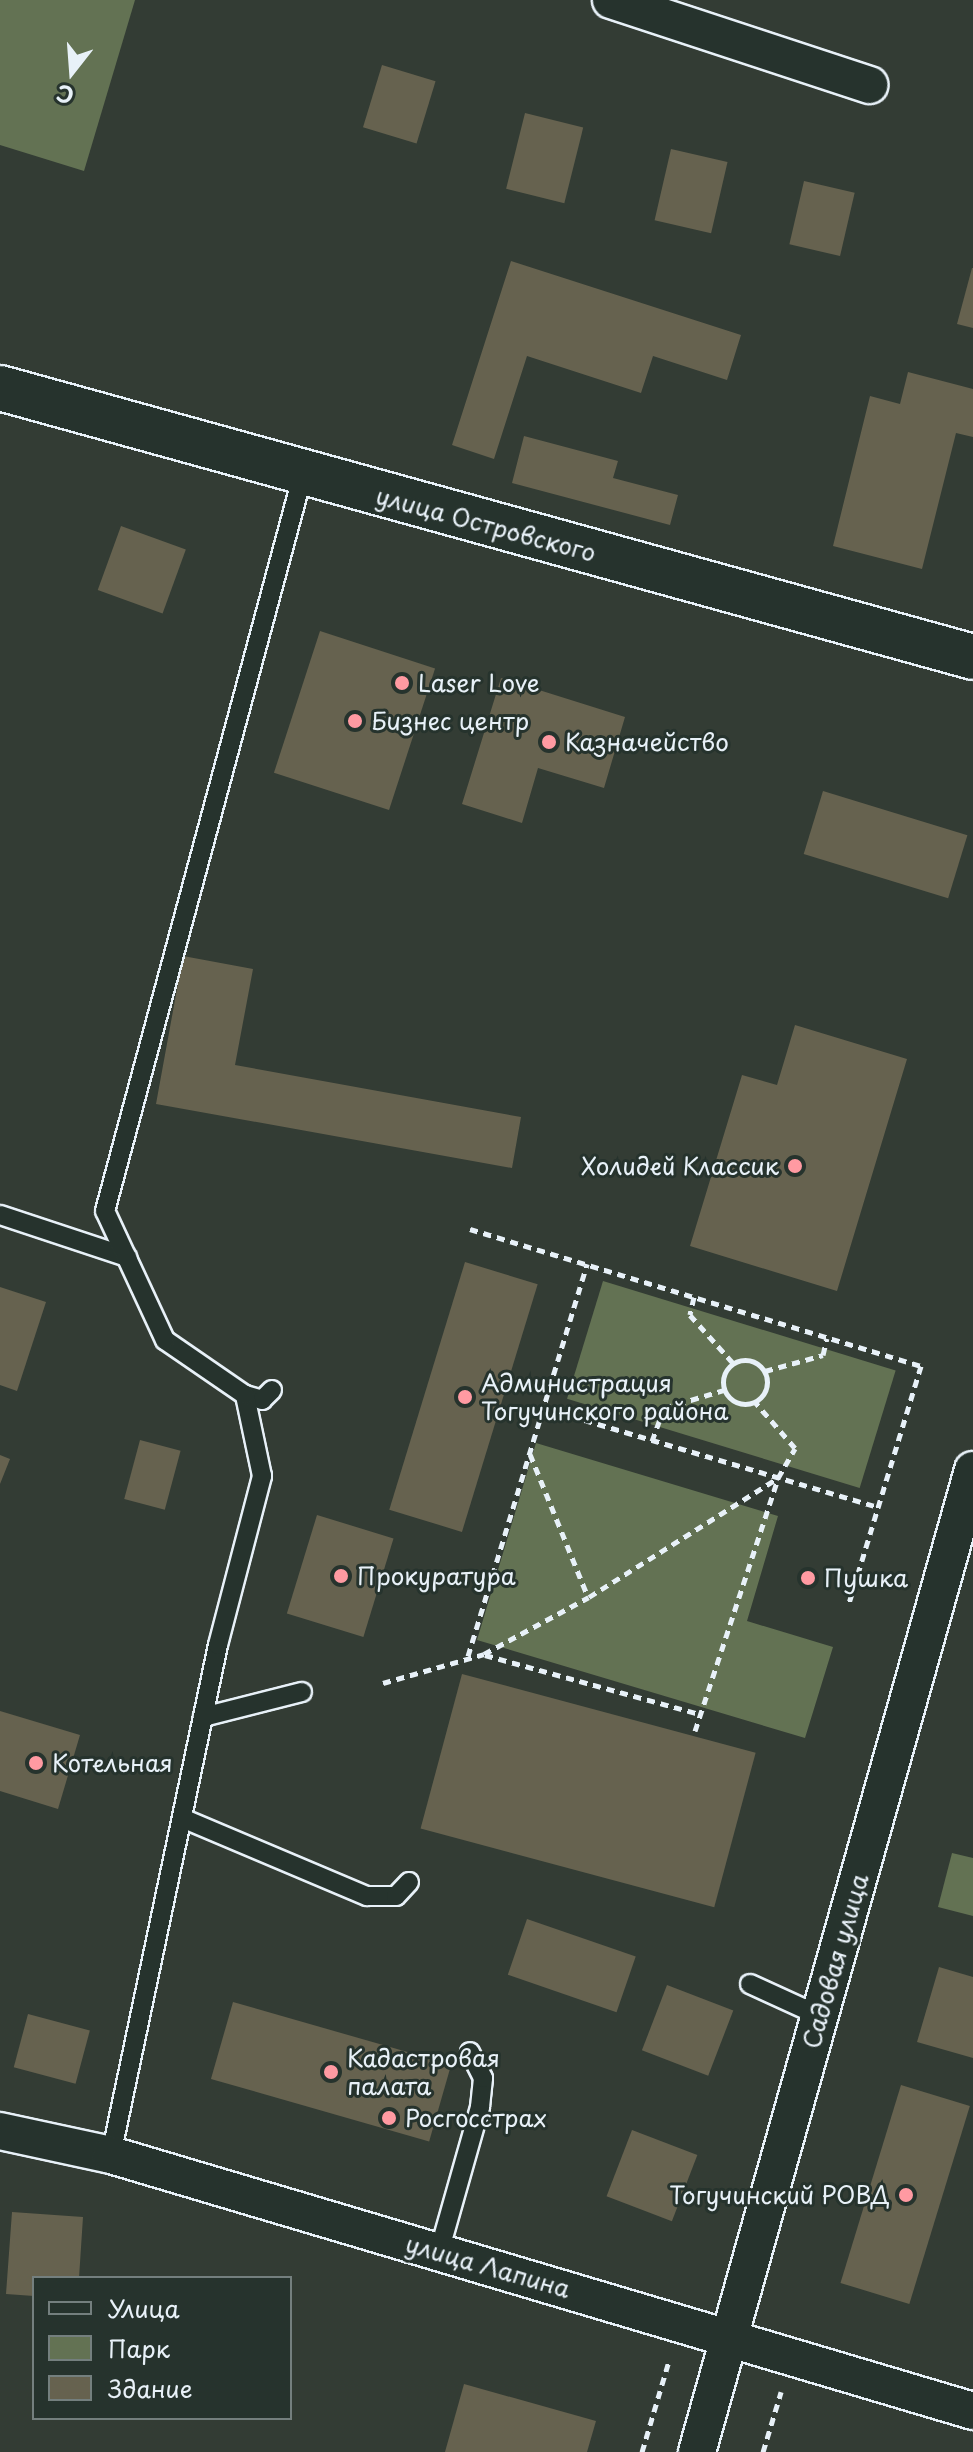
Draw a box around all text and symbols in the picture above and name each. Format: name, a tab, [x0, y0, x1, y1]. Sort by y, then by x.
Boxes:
north arrow	[32, 32, 112, 112]
text: С	[52, 77, 78, 114]
street label: улица Островского	[372, 481, 600, 567]
place label: Laser Love	[418, 669, 540, 697]
marker: Laser Love	[393, 674, 411, 692]
place label: Бизнес центр	[371, 707, 530, 735]
marker: Бизнес центр	[346, 712, 364, 730]
place label: Казначейство	[565, 728, 729, 756]
marker: Казначейство	[540, 733, 558, 751]
place label: Холидей Классик	[578, 1152, 779, 1180]
marker: Холидей Классик	[786, 1157, 804, 1175]
place label: Администрация Тогучинского района	[481, 1369, 729, 1425]
marker: Администрация Тогучинского района	[456, 1388, 474, 1406]
place label: Прокуратура	[357, 1562, 516, 1590]
place label: Пушка	[824, 1564, 908, 1592]
marker: Прокуратура	[332, 1567, 350, 1585]
marker: Пушка	[799, 1569, 817, 1587]
place label: Котельная	[52, 1749, 173, 1777]
marker: Котельная	[27, 1754, 45, 1772]
street label: Садовая улица	[796, 1870, 874, 2052]
place label: Кадастровая палата	[347, 2044, 500, 2100]
marker: Кадастровая палата	[322, 2063, 340, 2081]
place label: Росгосстрах	[405, 2104, 547, 2132]
marker: Росгосстрах	[380, 2109, 398, 2127]
place label: Тогучинский РОВД	[668, 2181, 890, 2209]
marker: Тогучинский РОВД	[897, 2186, 915, 2204]
street label: улица Лапина	[402, 2229, 574, 2303]
legend	[32, 2276, 292, 2420]
text: Улица	[108, 2290, 180, 2326]
text: Парк	[108, 2330, 170, 2366]
text: Здание	[108, 2370, 193, 2406]

